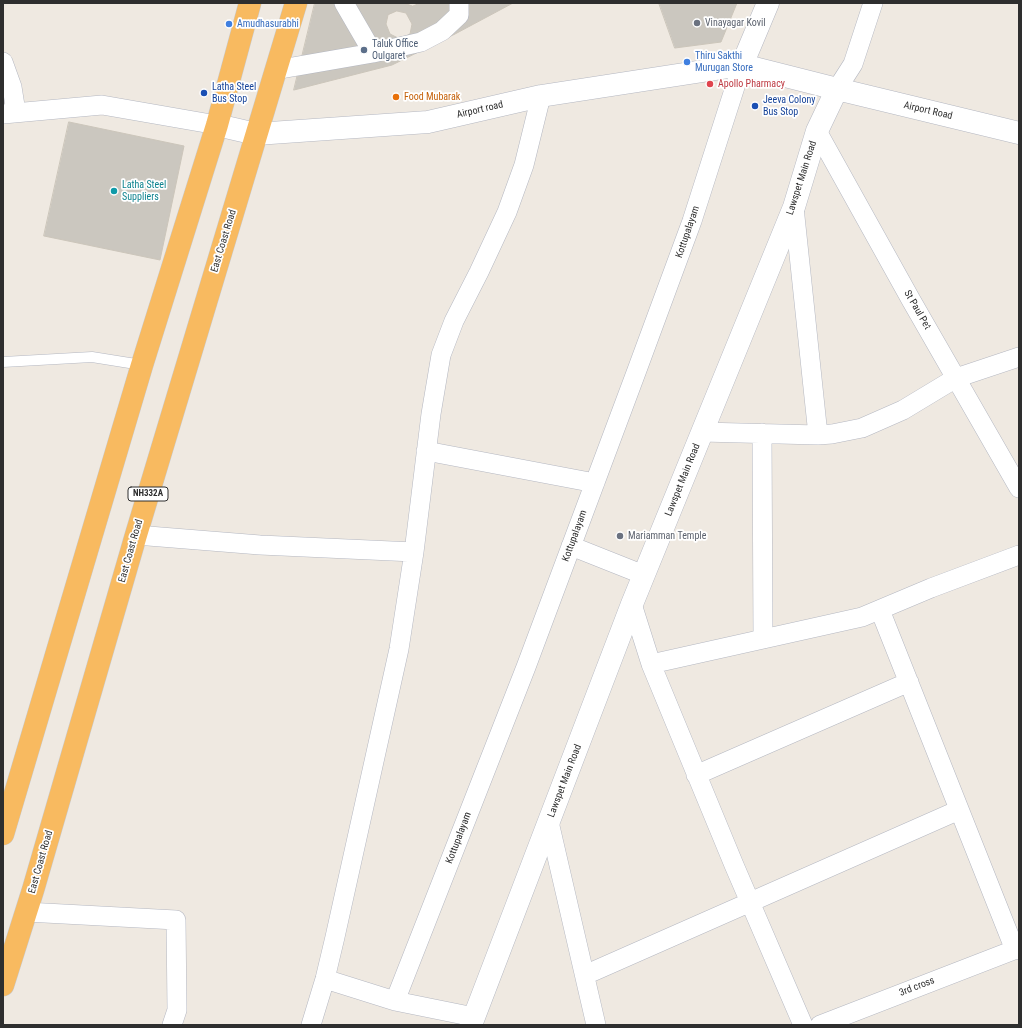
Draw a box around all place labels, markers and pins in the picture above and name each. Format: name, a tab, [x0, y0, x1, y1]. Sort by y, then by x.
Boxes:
place label: Vinayagar Kovil	[705, 17, 766, 29]
place label: Amudhasurabhi	[237, 18, 299, 30]
marker: Vinayagar Kovil	[692, 18, 702, 28]
marker: Amudhasurabhi	[224, 19, 234, 29]
place label: Taluk Office Oulgaret	[372, 38, 418, 62]
marker: Taluk Office Oulgaret	[359, 45, 369, 55]
place label: Thiru Sakthi Murugan Store	[695, 50, 753, 74]
marker: Thiru Sakthi Murugan Store	[682, 57, 692, 67]
place label: Apollo Pharmacy	[718, 78, 785, 90]
marker: Apollo Pharmacy	[705, 79, 715, 89]
place label: Latha Steel Bus Stop	[212, 81, 256, 104]
marker: Latha Steel Bus Stop	[199, 88, 209, 98]
place label: Food Mubarak	[404, 91, 460, 103]
marker: Food Mubarak	[391, 92, 401, 102]
place label: Jeeva Colony Bus Stop	[763, 94, 815, 118]
marker: Jeeva Colony Bus Stop	[750, 101, 760, 111]
place label: Latha Steel Suppliers	[122, 179, 166, 202]
marker: Latha Steel Suppliers	[109, 186, 119, 196]
place label: Mariamman Temple	[628, 530, 706, 542]
marker: Mariamman Temple	[615, 531, 625, 541]

